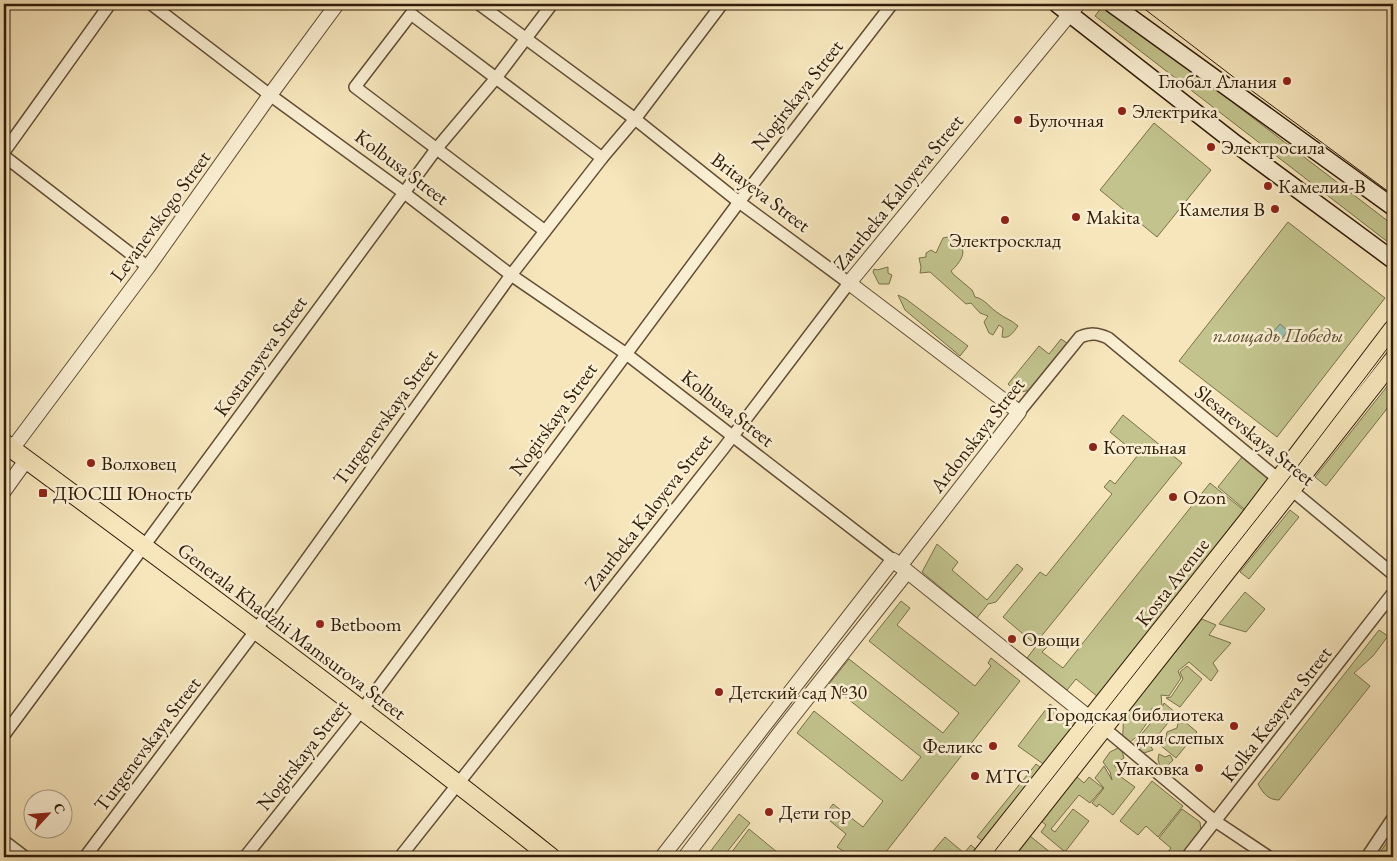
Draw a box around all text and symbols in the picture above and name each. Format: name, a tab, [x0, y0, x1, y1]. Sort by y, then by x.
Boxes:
street label: Nogirskaya Street	[745, 34, 849, 156]
place label: Глобал Алания	[1158, 68, 1277, 94]
marker: Глобал Алания	[1281, 75, 1293, 87]
place label: Электрика	[1132, 98, 1218, 124]
marker: Электрика	[1116, 105, 1128, 117]
place label: Булочная	[1028, 107, 1104, 133]
street label: Zaurbeka Kaloyeva Street	[827, 108, 969, 275]
marker: Булочная	[1012, 114, 1024, 126]
street label: Kolbusa Street	[350, 123, 455, 211]
place label: Электросила	[1221, 134, 1325, 160]
marker: Электросила	[1205, 141, 1217, 153]
street label: Levanevskogo Street	[104, 145, 217, 286]
street label: Britayeva Street	[706, 146, 816, 238]
place label: Камелия-В	[1278, 173, 1366, 199]
marker: Камелия-В	[1262, 180, 1274, 192]
place label: Камелия В	[1179, 196, 1265, 222]
marker: Камелия В	[1269, 203, 1281, 215]
place label: Makita	[1086, 204, 1140, 230]
marker: Makita	[1070, 211, 1082, 223]
marker: Электросклад	[999, 214, 1011, 226]
place label: Электросклад	[949, 227, 1061, 253]
street label: Kostanayeva Street	[207, 290, 313, 421]
park label: площадь Победы	[1213, 322, 1343, 348]
street label: Turgenevskaya Street	[327, 343, 444, 490]
street label: Nogirskaya Street	[503, 357, 603, 481]
street label: Kolbusa Street	[676, 364, 780, 453]
street label: Ardonskaya Street	[923, 372, 1031, 499]
street label: Slesarevskaya Street	[1189, 378, 1321, 492]
street label: Zaurbeka Kaloyeva Street	[578, 427, 718, 596]
place label: Котельная	[1103, 434, 1187, 460]
marker: Котельная	[1087, 441, 1099, 453]
place label: Волховец	[101, 450, 177, 476]
marker: Волховец	[85, 457, 97, 469]
place label: ДЮСШ Юность	[53, 480, 192, 506]
place label: Ozon	[1183, 484, 1227, 510]
marker: ДЮСШ Юность	[37, 487, 49, 499]
marker: Ozon	[1167, 491, 1179, 503]
street label: Kosta Avenue	[1129, 532, 1215, 632]
street label: Generala Khadzhi Mamsurova Street	[172, 536, 412, 726]
place label: Betboom	[330, 611, 402, 637]
marker: Betboom	[314, 618, 326, 630]
place label: Овощи	[1022, 626, 1080, 652]
marker: Овощи	[1006, 633, 1018, 645]
street label: Kolka Kesayeva Street	[1215, 640, 1338, 787]
street label: Turgenevskaya Street	[88, 671, 207, 817]
place label: Детский сад №30	[729, 679, 867, 705]
marker: Детский сад №30	[713, 686, 725, 698]
street label: Nogirskaya Street	[250, 694, 354, 816]
place label: Городская библиотека для слепых	[1046, 701, 1224, 750]
marker: Городская библиотека для слепых	[1228, 720, 1240, 732]
place label: Феликс	[922, 733, 983, 759]
marker: Феликс	[987, 740, 999, 752]
place label: Упаковка	[1114, 755, 1189, 781]
marker: Упаковка	[1193, 762, 1205, 774]
place label: МТС	[985, 763, 1030, 789]
marker: МТС	[969, 770, 981, 782]
north arrow	[22, 788, 72, 838]
place label: Дети гор	[779, 799, 851, 825]
text: С	[49, 800, 70, 817]
marker: Дети гор	[763, 806, 775, 818]

